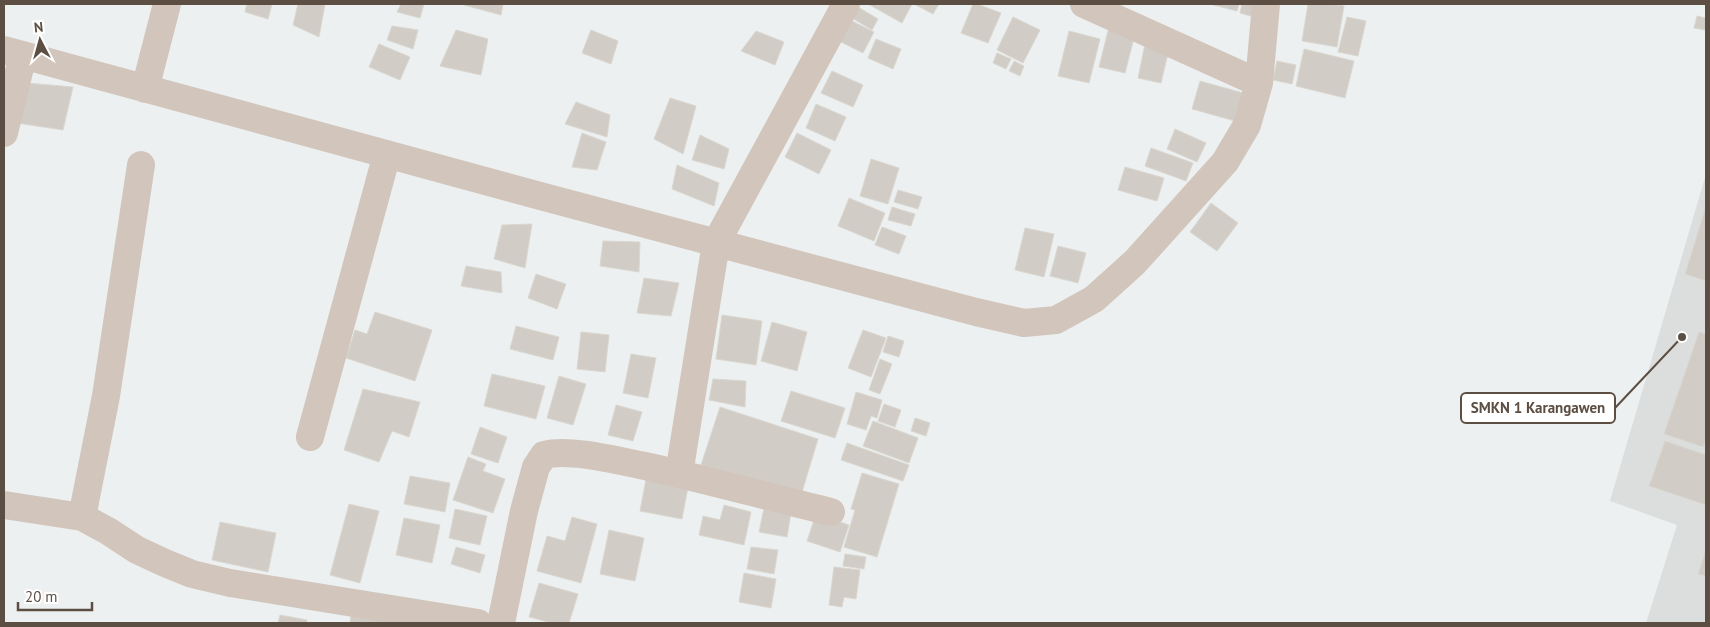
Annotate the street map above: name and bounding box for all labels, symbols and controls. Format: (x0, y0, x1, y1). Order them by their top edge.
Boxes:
north arrow (15, 15, 65, 65)
text: N (33, 18, 44, 37)
callout: SMKN 1 Karangawen (1461, 393, 1615, 423)
text: SMKN 1 Karangawen (1471, 398, 1605, 417)
scale bar (18, 580, 91, 612)
text: 20 m (25, 587, 58, 606)

